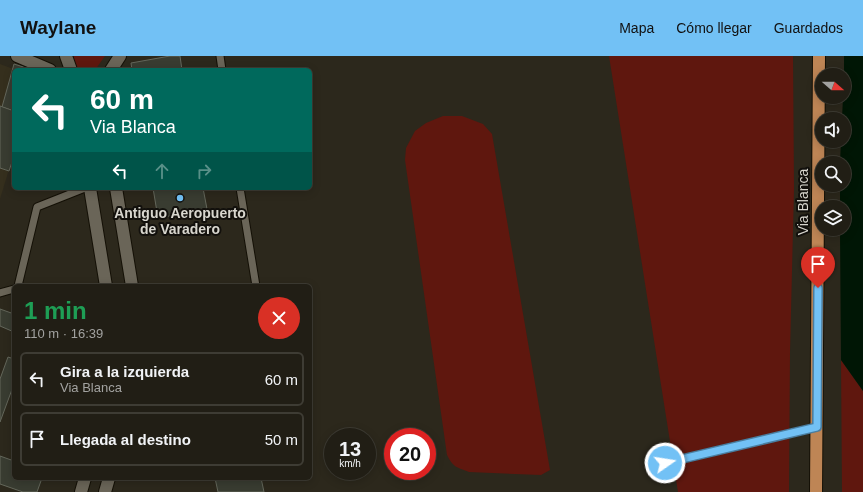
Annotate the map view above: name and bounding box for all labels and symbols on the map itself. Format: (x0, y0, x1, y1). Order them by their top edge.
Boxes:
north arrow (815, 68, 851, 104)
street label: Via Blanca (795, 168, 811, 235)
marker: Antiguo Aeropuerto de Varadero (175, 193, 185, 203)
place label: Antiguo Aeropuerto de Varadero (114, 205, 246, 237)
pin (801, 247, 835, 288)
speed limit sign: 20 (384, 428, 436, 480)
position arrow (644, 442, 686, 484)

